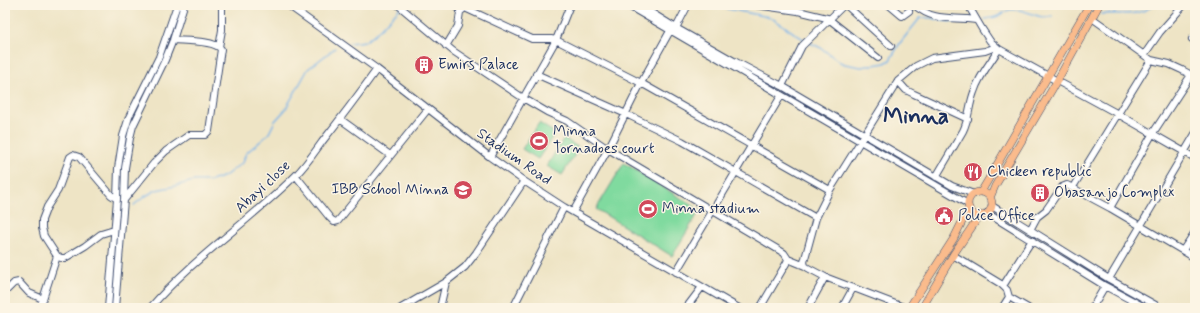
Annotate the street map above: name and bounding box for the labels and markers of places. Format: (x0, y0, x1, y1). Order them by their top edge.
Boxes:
building icon: Emirs Palace (413, 54, 435, 76)
place label: Emirs Palace (438, 55, 519, 75)
place label: Minna Tornadoes court (553, 122, 655, 159)
sports icon: Minna Tornadoes court (528, 130, 550, 152)
restaurant icon: Chicken republic (962, 161, 984, 183)
place label: Chicken republic (987, 162, 1092, 182)
school or university icon: IBB School Minna (452, 179, 474, 201)
place label: IBB School Minna (331, 180, 449, 200)
building icon: Obasanjo Complex (1029, 182, 1051, 204)
place label: Obasanjo Complex (1054, 183, 1174, 203)
sports icon: Minna stadium (637, 198, 659, 220)
place label: Minna stadium (662, 199, 760, 219)
public building icon: Police Office (933, 205, 955, 227)
place label: Police Office (958, 206, 1035, 226)

